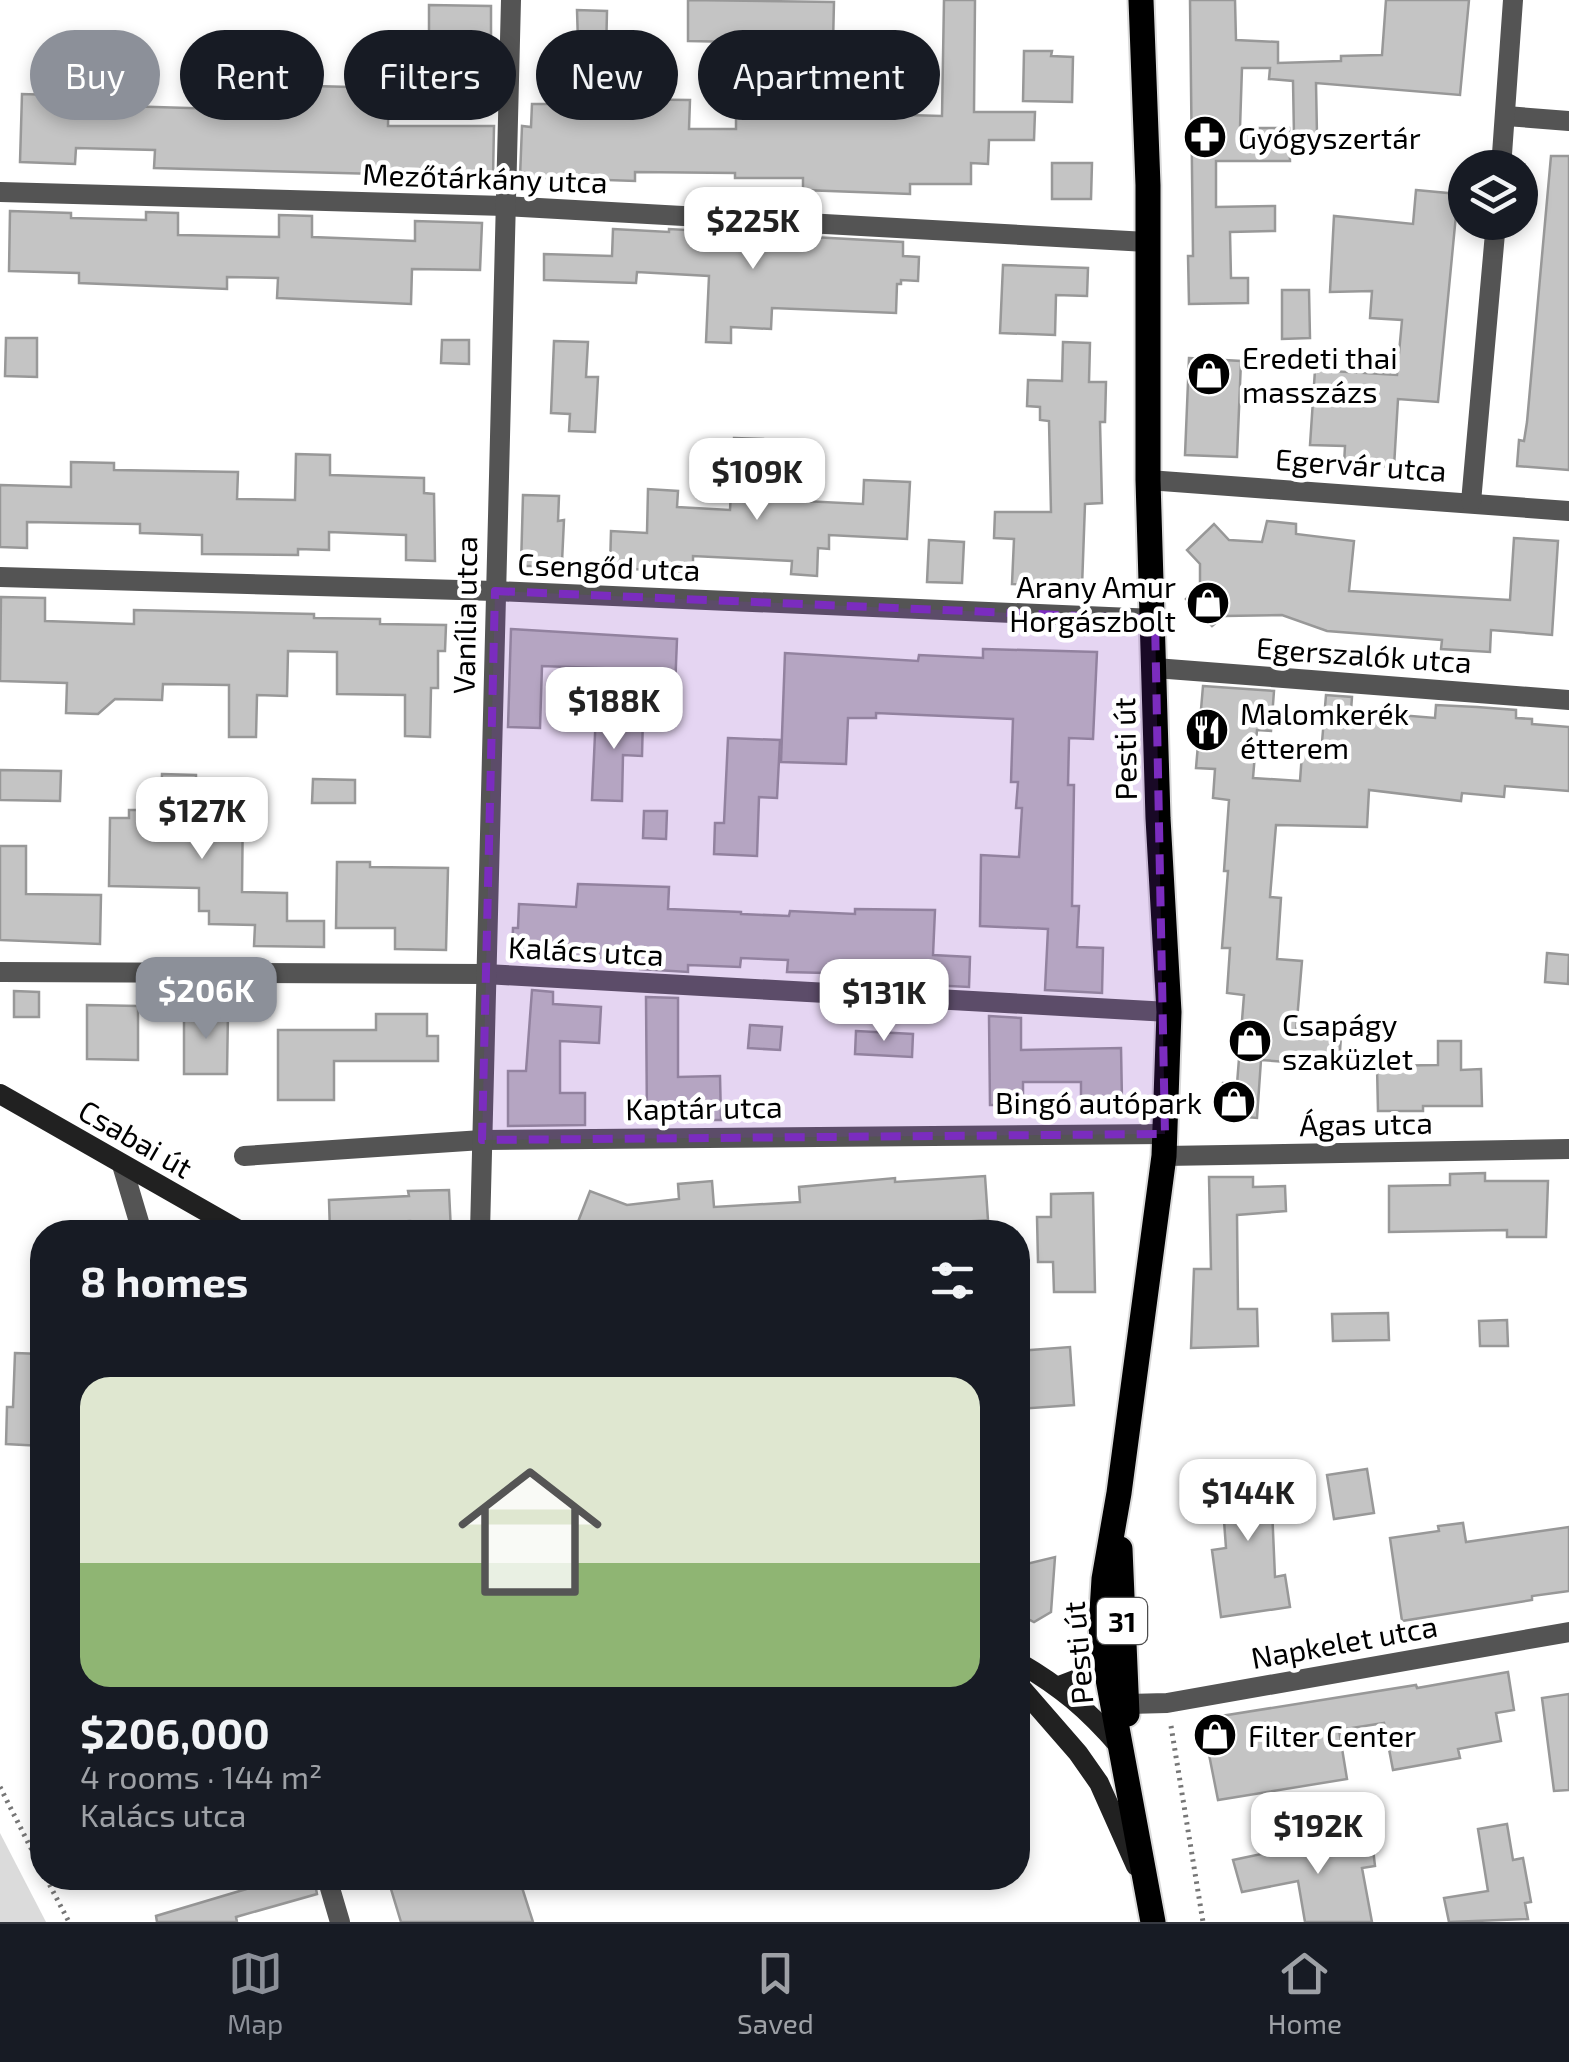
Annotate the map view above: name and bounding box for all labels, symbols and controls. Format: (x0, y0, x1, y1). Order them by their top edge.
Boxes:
chip: Buy (30, 30, 160, 120)
chip: Rent (180, 30, 324, 120)
chip: Filters (344, 30, 516, 120)
chip: New (536, 30, 678, 120)
chip: Apartment (698, 30, 940, 120)
pharmacy icon: Gyógyszertár (1182, 114, 1228, 160)
place label: Gyógyszertár (1238, 119, 1421, 155)
map controls (1448, 150, 1538, 240)
button: layers (1448, 150, 1538, 240)
street label: Mezőtárkány utca (362, 155, 608, 199)
pin: $225K (683, 187, 823, 272)
text: $225K (706, 200, 800, 238)
place label: Eredeti thai masszázs (1242, 339, 1398, 409)
shop icon: Eredeti thai masszázs (1186, 351, 1232, 397)
pin: $109K (687, 438, 827, 523)
street label: Egervár utca (1274, 440, 1448, 488)
text: $109K (711, 451, 803, 489)
street label: Vanília utca (445, 536, 483, 694)
street label: Csengőd utca (517, 545, 701, 587)
place label: Arany Amur Horgászbolt (1009, 568, 1176, 638)
shop icon: Arany Amur Horgászbolt (1185, 580, 1231, 626)
street label: Egerszalók utca (1255, 629, 1473, 679)
pin: $188K (544, 667, 684, 752)
text: $188K (568, 680, 660, 718)
place label: Malomkerék étterem (1240, 695, 1409, 765)
street label: Pesti út (1105, 697, 1143, 801)
restaurant icon: Malomkerék étterem (1184, 707, 1230, 753)
pin: $127K (132, 777, 272, 862)
text: $127K (158, 790, 246, 828)
street label: Kalács utca (507, 928, 665, 972)
pin: $206K (136, 957, 276, 1042)
pin: $131K (814, 959, 954, 1044)
text: $206K (158, 970, 254, 1008)
text: $131K (842, 972, 926, 1010)
place label: Csapágy szaküzlet (1282, 1006, 1413, 1076)
shop icon: Csapágy szaküzlet (1227, 1018, 1273, 1064)
shop icon: Bingó autópark (1211, 1079, 1257, 1125)
place label: Bingó autópark (995, 1084, 1202, 1120)
street label: Kaptár utca (625, 1088, 783, 1126)
street label: Csabai út (73, 1091, 199, 1185)
street label: Ágas utca (1299, 1104, 1433, 1142)
icon: filters (925, 1253, 980, 1308)
text: 8 homes (80, 1255, 248, 1305)
icon: home (440, 1442, 620, 1622)
pin: $144K (1178, 1459, 1318, 1544)
text: $144K (1201, 1472, 1295, 1510)
road number: 31 (1097, 1598, 1147, 1644)
street label: Pesti út (1055, 1600, 1099, 1706)
street label: Napkelet utca (1248, 1607, 1440, 1675)
text: $206,000 (80, 1707, 270, 1757)
shop icon: Filter Center (1192, 1712, 1238, 1758)
place label: Filter Center (1248, 1717, 1416, 1753)
text: 4 rooms · 144 m² (80, 1757, 322, 1795)
pin: $192K (1248, 1792, 1388, 1877)
text: Kalács utca (80, 1795, 246, 1833)
text: $192K (1273, 1805, 1363, 1843)
tab: Map (227, 1946, 283, 2040)
tab: Saved (737, 1946, 814, 2040)
tab: Home (1268, 1946, 1342, 2040)

